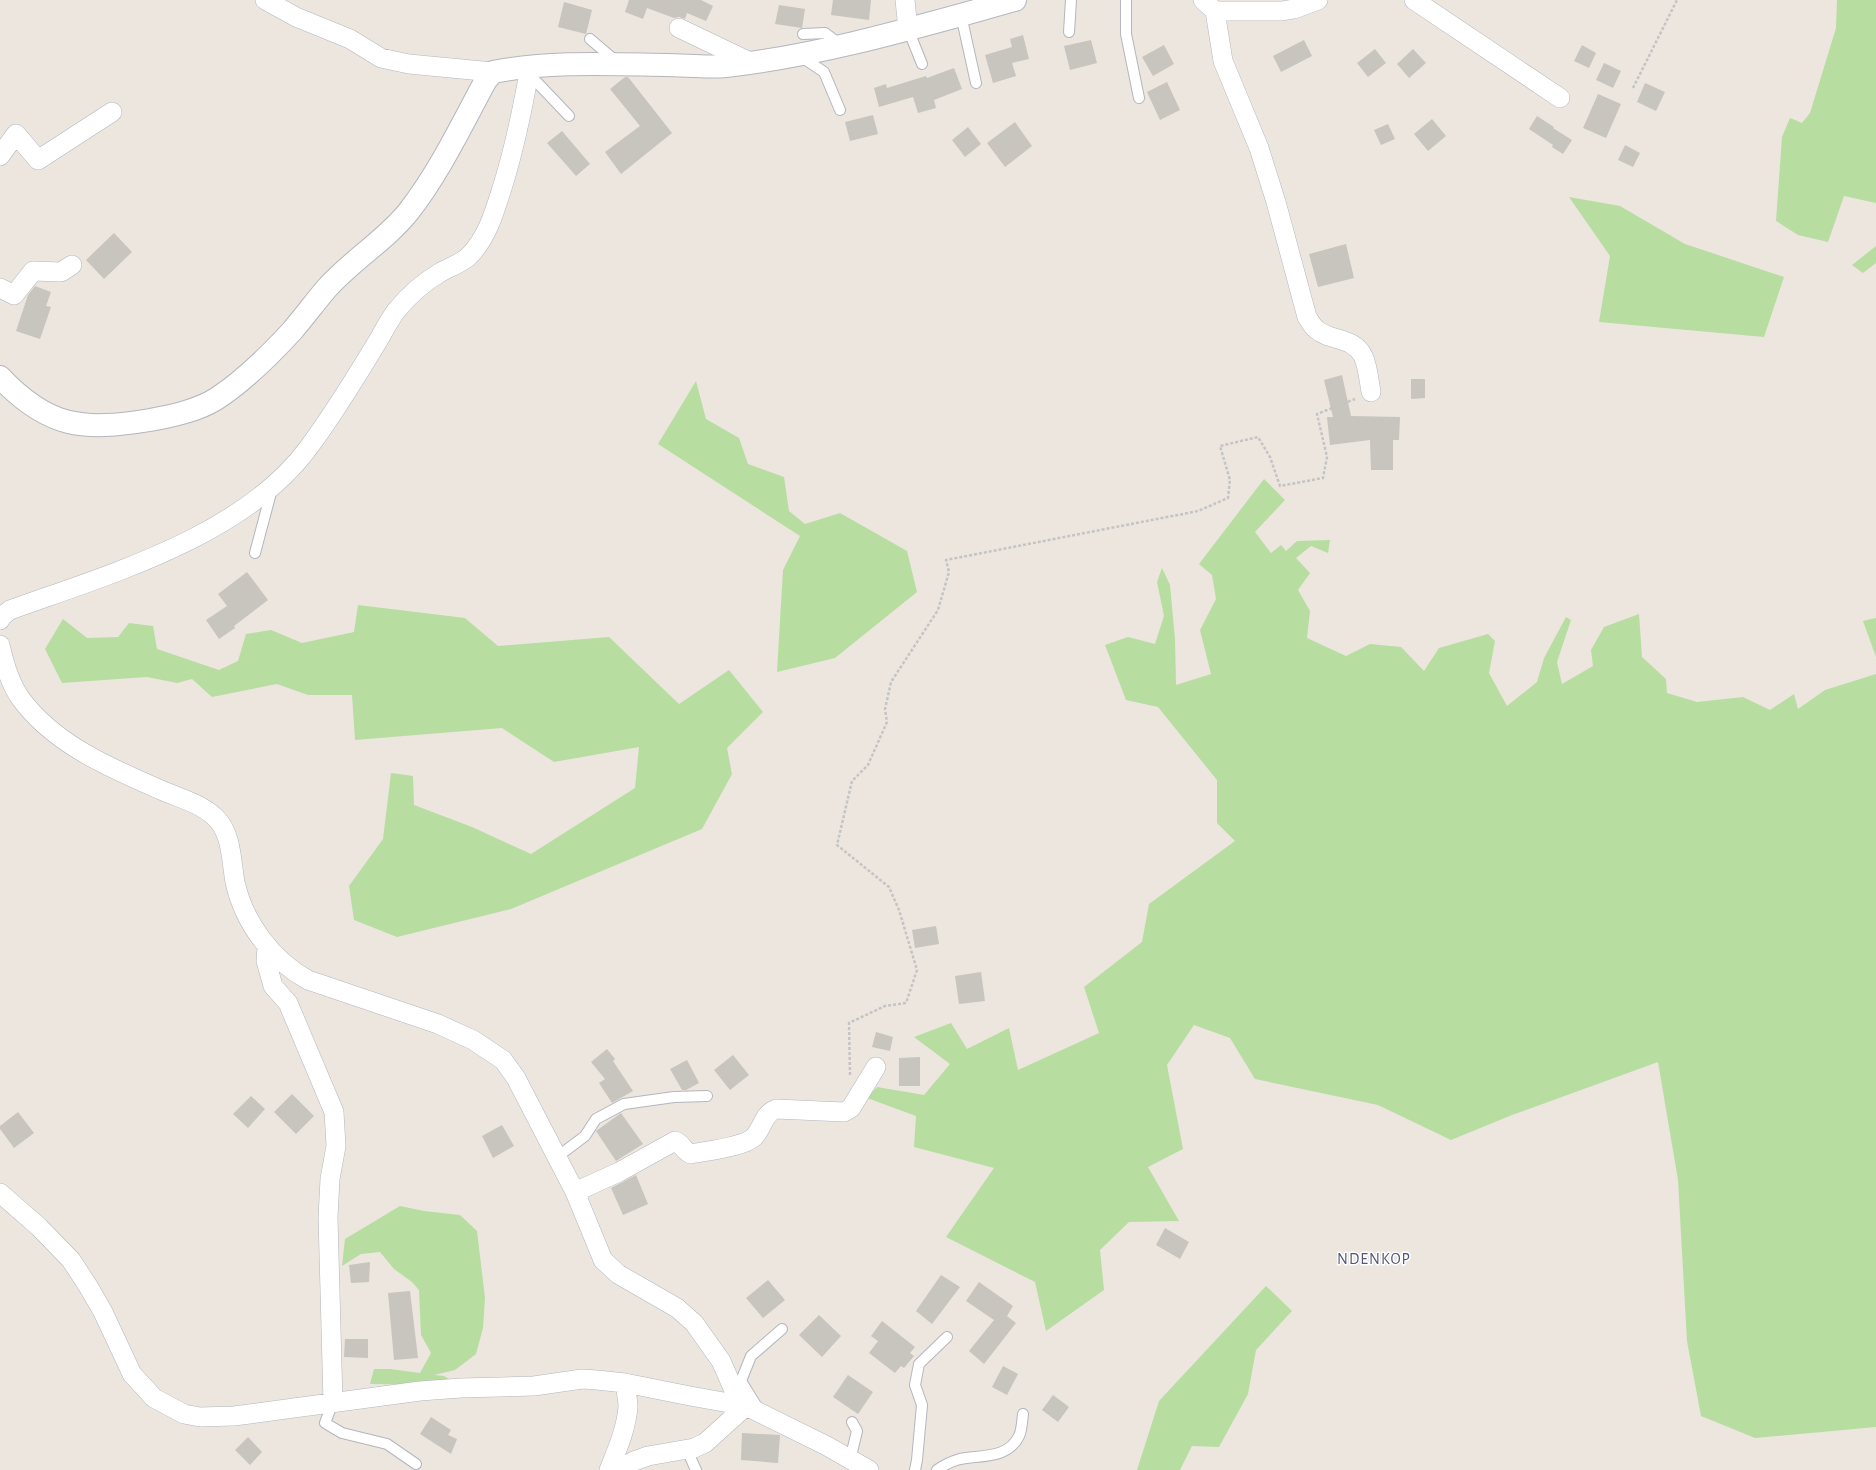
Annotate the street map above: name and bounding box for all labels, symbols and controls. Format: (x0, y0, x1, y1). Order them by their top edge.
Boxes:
district label: NDENKOP (1337, 1251, 1411, 1267)

